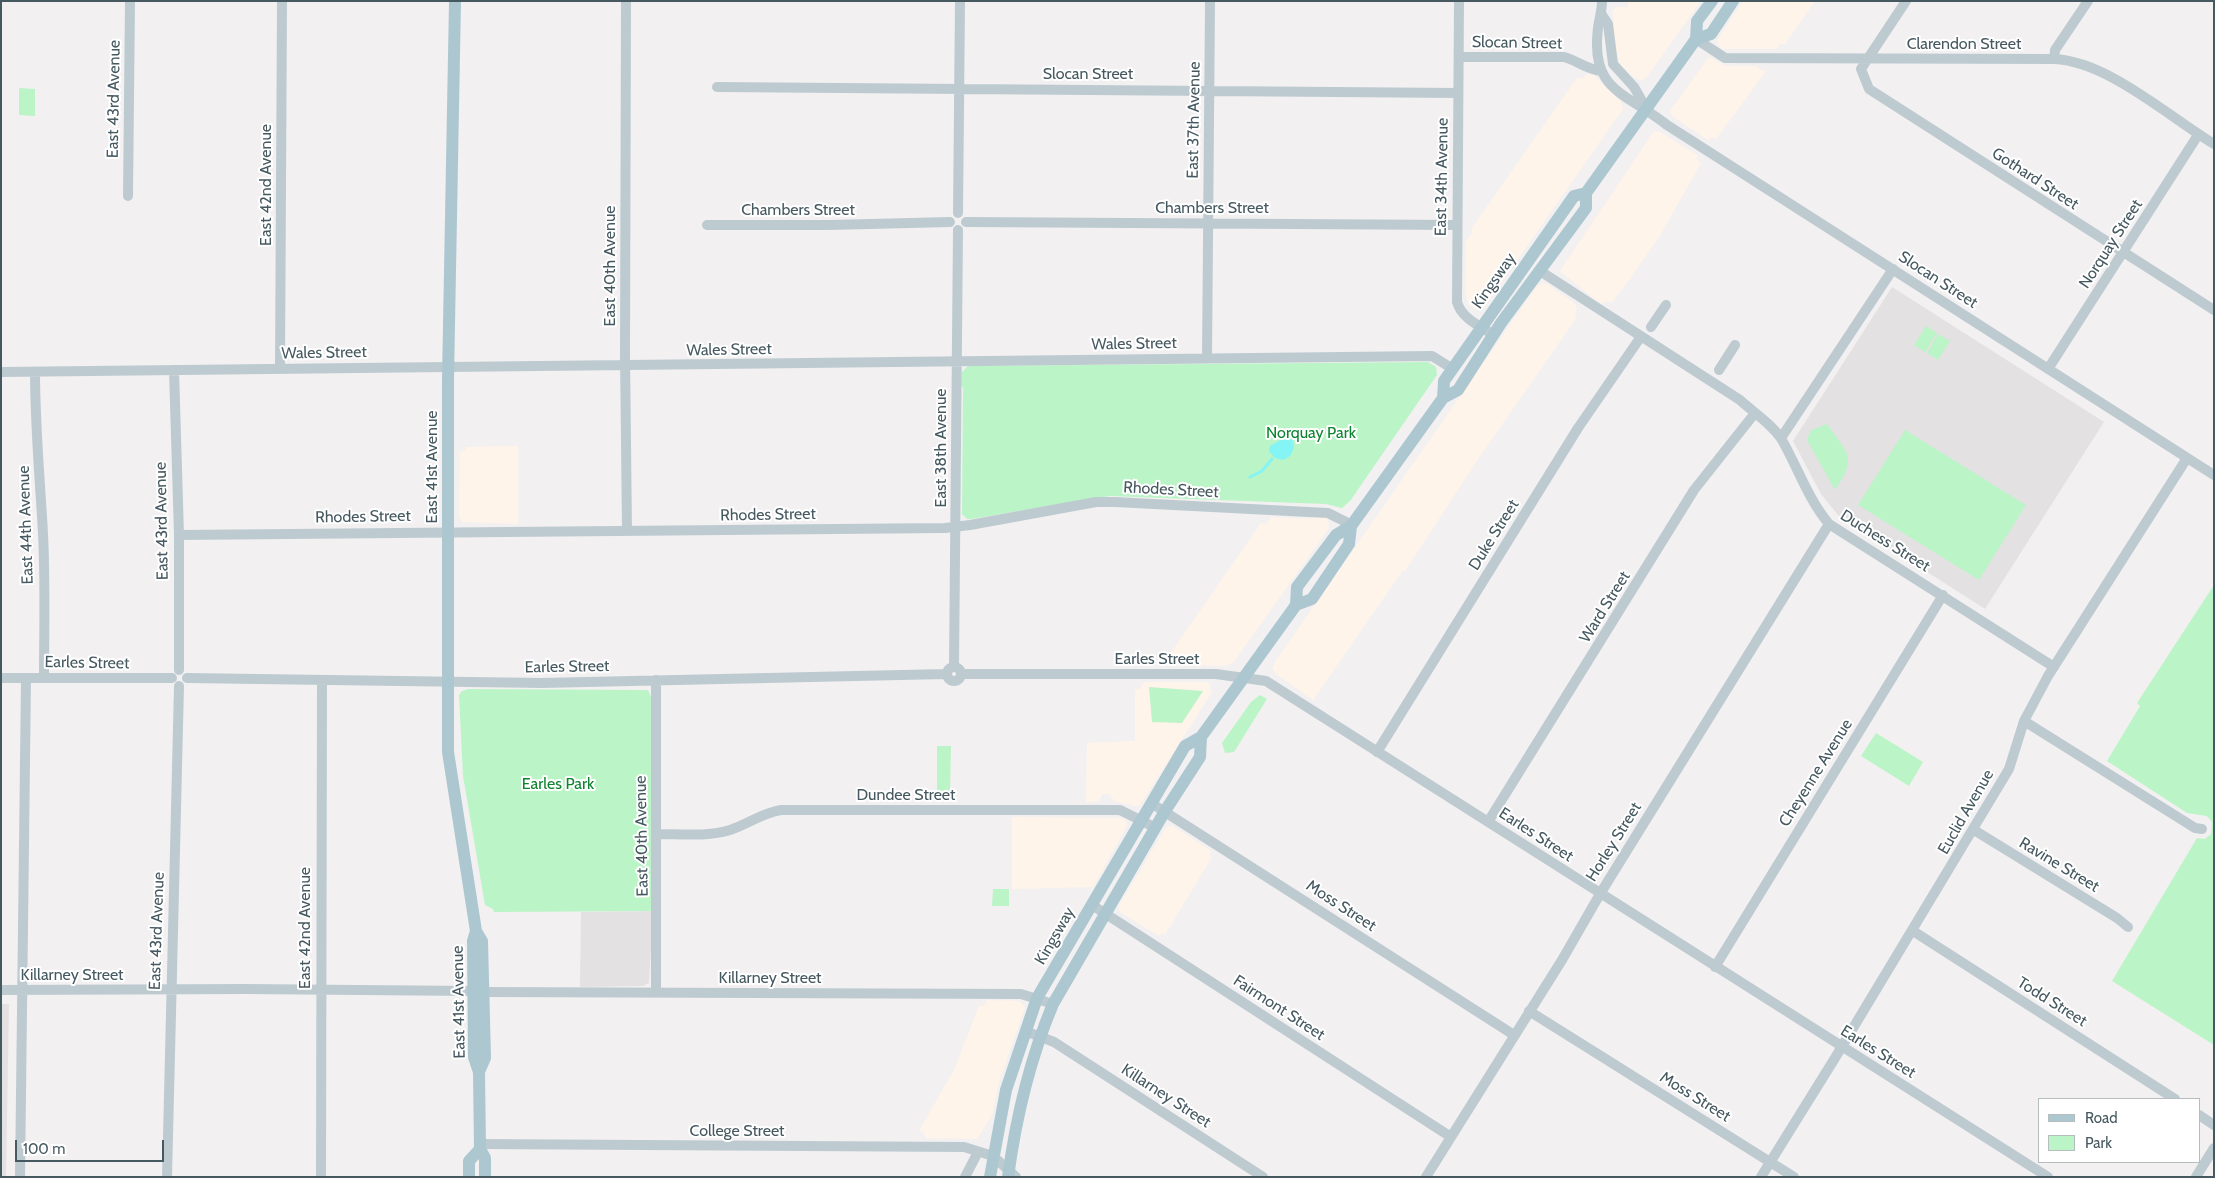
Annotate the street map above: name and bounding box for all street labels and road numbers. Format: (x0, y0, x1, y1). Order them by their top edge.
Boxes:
street label: Slocan Street (1472, 33, 1562, 53)
street label: Clarendon Street (1907, 34, 2021, 54)
street label: East 43rd Avenue (103, 40, 125, 158)
street label: East 37th Avenue (1183, 61, 1205, 179)
street label: Slocan Street (1043, 64, 1133, 84)
street label: East 34th Avenue (1431, 118, 1453, 236)
street label: East 42nd Avenue (256, 124, 276, 246)
street label: Gothard Street (1988, 144, 2082, 214)
street label: Norquay Street (2075, 196, 2147, 292)
street label: Chambers Street (1155, 198, 1269, 218)
street label: Chambers Street (741, 200, 855, 220)
street label: East 40th Avenue (600, 206, 620, 326)
street label: Slocan Street (1895, 247, 1981, 313)
street label: Kingsway (1468, 250, 1520, 312)
street label: Wales Street (1091, 334, 1177, 354)
street label: Wales Street (686, 340, 772, 360)
street label: Wales Street (281, 343, 367, 363)
street label: East 38th Avenue (931, 389, 951, 507)
street label: East 41st Avenue (422, 411, 442, 523)
street label: East 43rd Avenue (151, 462, 173, 580)
street label: East 44th Avenue (14, 465, 38, 585)
street label: Rhodes Street (1123, 478, 1219, 502)
street label: Duke Street (1465, 496, 1523, 574)
street label: Rhodes Street (720, 505, 816, 525)
street label: Duchess Street (1837, 506, 1933, 576)
street label: Rhodes Street (315, 507, 411, 527)
street label: Ward Street (1575, 568, 1635, 646)
street label: Earles Street (1115, 649, 1199, 669)
street label: Earles Street (44, 653, 130, 673)
street label: Earles Street (524, 657, 610, 677)
street label: Cheyenne Avenue (1775, 716, 1857, 830)
street label: Euclid Avenue (1934, 766, 1998, 858)
street label: East 40th Avenue (631, 775, 653, 897)
street label: Dundee Street (857, 785, 955, 805)
street label: Horley Street (1582, 799, 1646, 885)
street label: Earles Street (1495, 804, 1577, 866)
street label: Ravine Street (2015, 834, 2103, 896)
street label: East 42nd Avenue (295, 867, 315, 989)
street label: East 43rd Avenue (145, 872, 169, 990)
street label: Moss Street (1302, 876, 1380, 936)
street label: Kingsway (1031, 904, 1079, 968)
street label: East 41st Avenue (448, 945, 470, 1059)
street label: Killarney Street (21, 965, 123, 985)
street label: Killarney Street (719, 968, 821, 988)
street label: Fairmont Street (1230, 971, 1328, 1045)
street label: Todd Street (2014, 973, 2090, 1031)
street label: Earles Street (1837, 1021, 1919, 1083)
street label: Killarney Street (1118, 1060, 1214, 1132)
street label: Moss Street (1656, 1068, 1734, 1126)
street label: College Street (690, 1121, 784, 1141)

